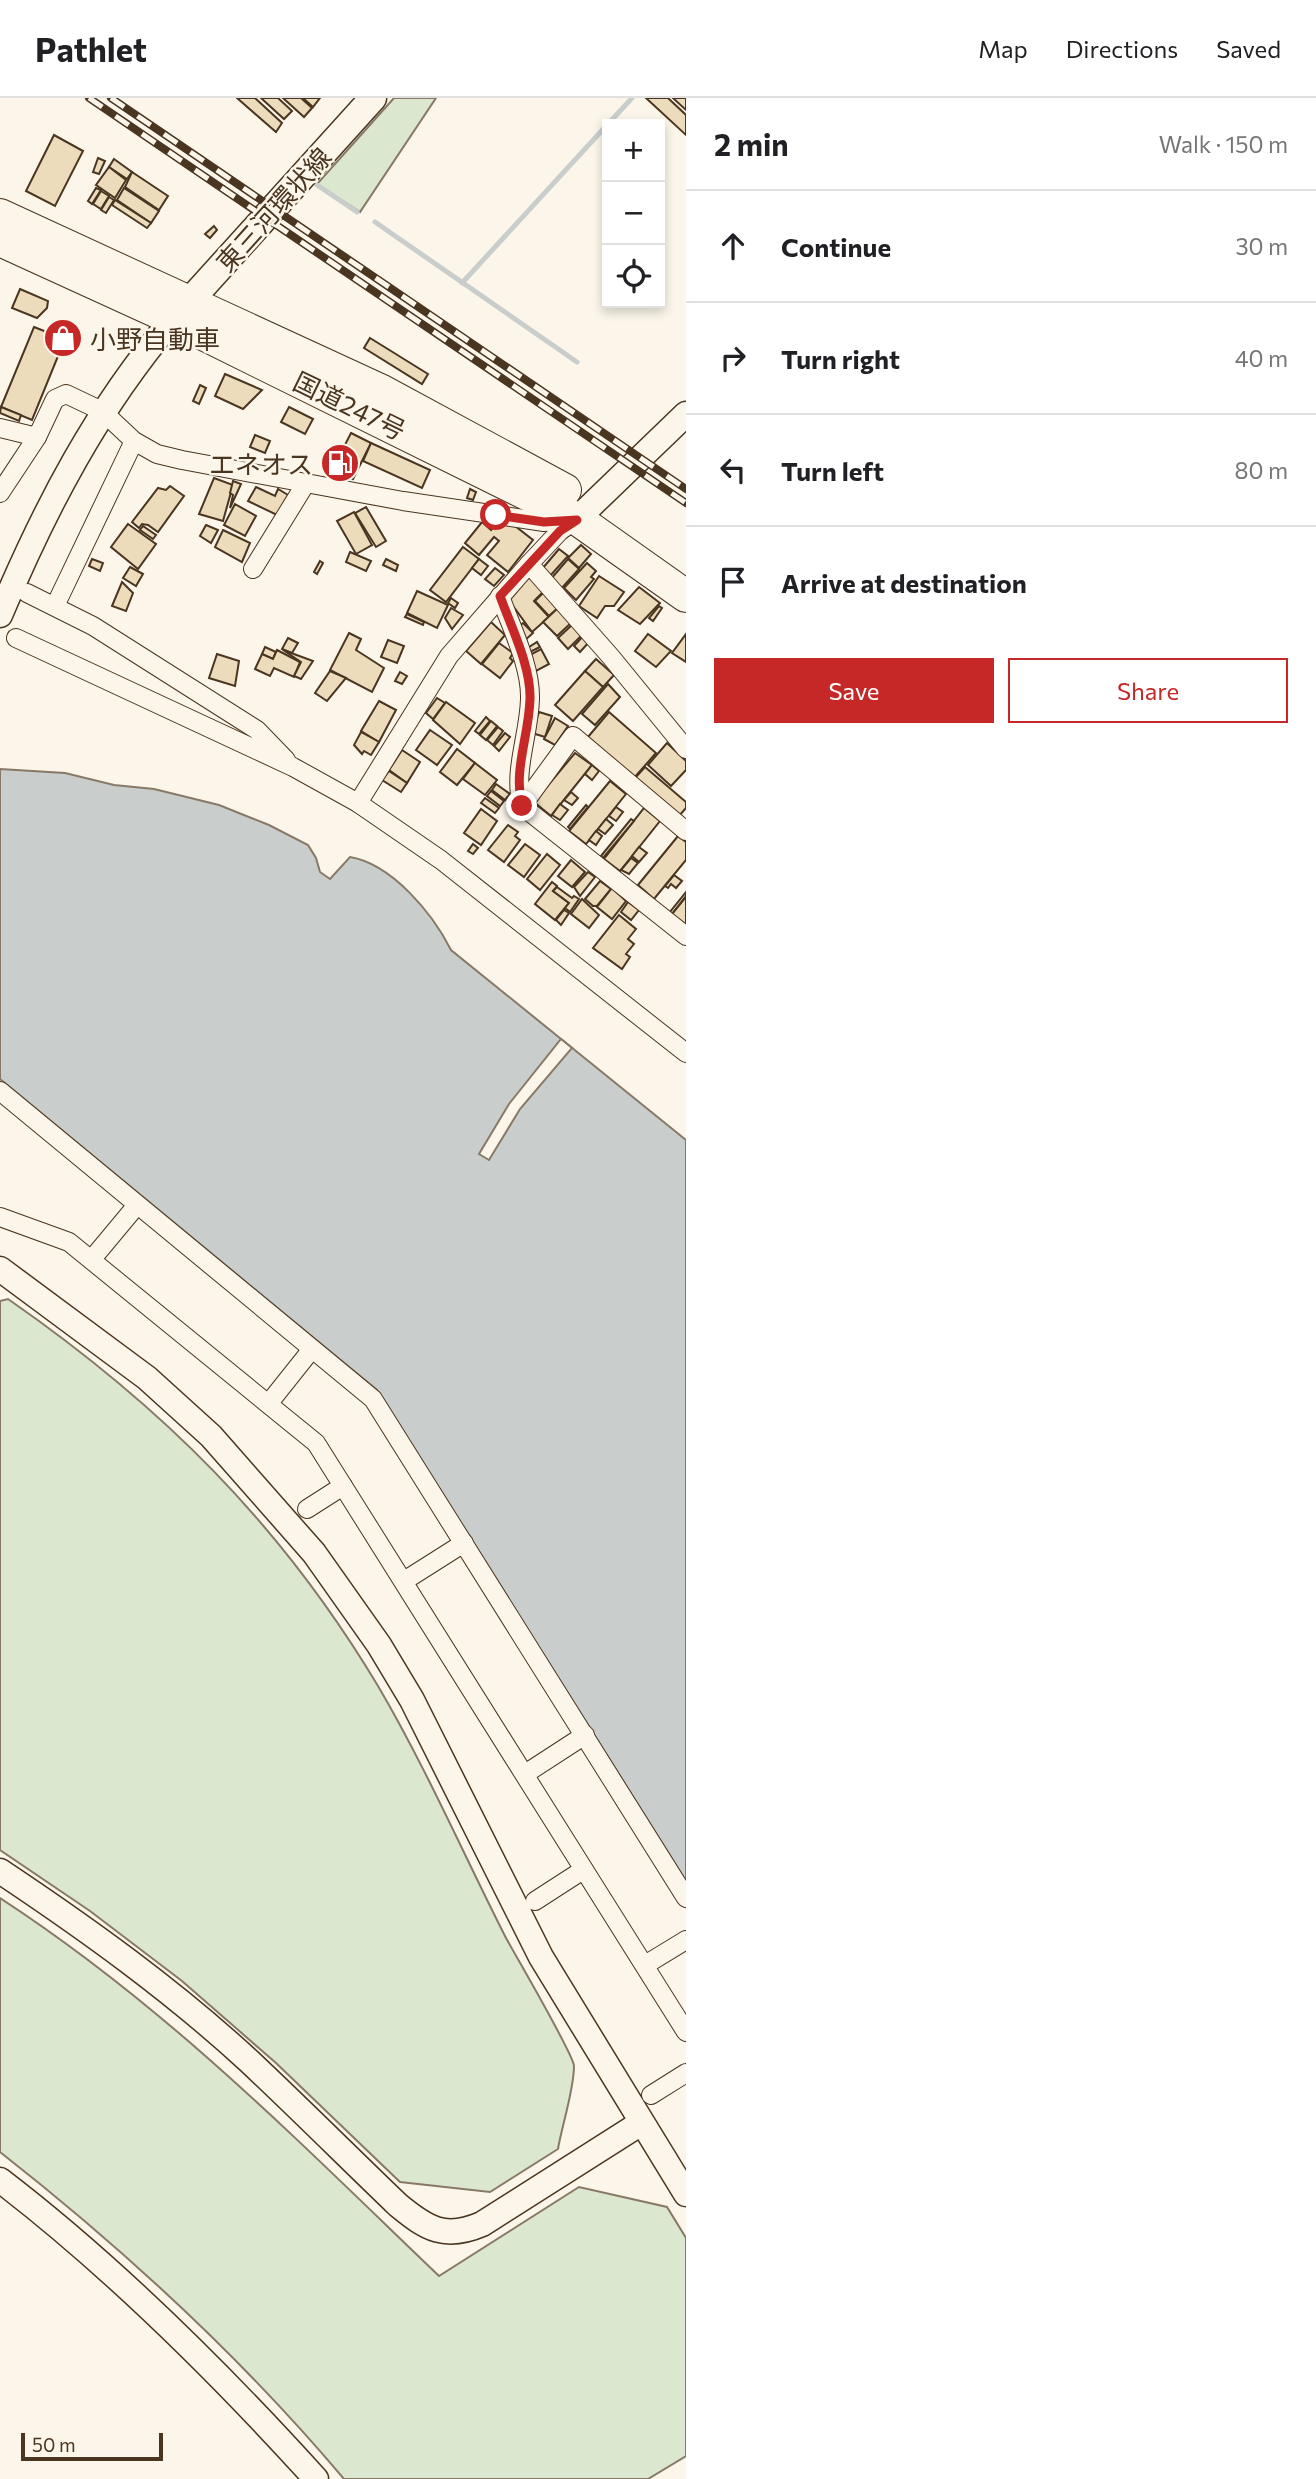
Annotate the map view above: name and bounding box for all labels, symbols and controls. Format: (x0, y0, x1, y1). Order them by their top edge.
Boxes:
text: Pathlet (35, 28, 147, 69)
text: Map (978, 34, 1028, 63)
text: Directions (1066, 34, 1178, 63)
text: Saved (1216, 34, 1281, 63)
map controls (602, 119, 665, 308)
button: + (602, 119, 665, 182)
text: 2 min (714, 125, 789, 162)
text: Walk · 150 m (1159, 130, 1288, 158)
street label: 東三河環状線 (209, 141, 337, 277)
button: − (602, 182, 665, 245)
icon: ahead (714, 227, 752, 265)
text: Continue (781, 231, 891, 262)
text: 30 m (1235, 232, 1288, 260)
button: locate (602, 245, 665, 308)
shop icon: 小野自動車 (42, 317, 84, 359)
place label: 小野自動車 (90, 323, 220, 354)
icon: right (714, 339, 752, 377)
text: Turn right (781, 343, 900, 374)
text: 40 m (1235, 344, 1288, 372)
street label: 国道247号 (289, 365, 411, 445)
fuel station icon: エネオス (319, 442, 361, 484)
place label: エネオス (209, 448, 313, 479)
icon: left (714, 451, 752, 489)
text: Turn left (781, 455, 884, 486)
text: 80 m (1235, 456, 1288, 484)
route start (480, 499, 511, 530)
icon: arrive (714, 563, 752, 601)
text: Arrive at destination (781, 567, 1027, 598)
button: Save (714, 658, 994, 723)
button: Share (1008, 658, 1288, 723)
route end (506, 790, 537, 821)
scale bar (21, 2430, 163, 2462)
text: 50 m (32, 2433, 76, 2456)

